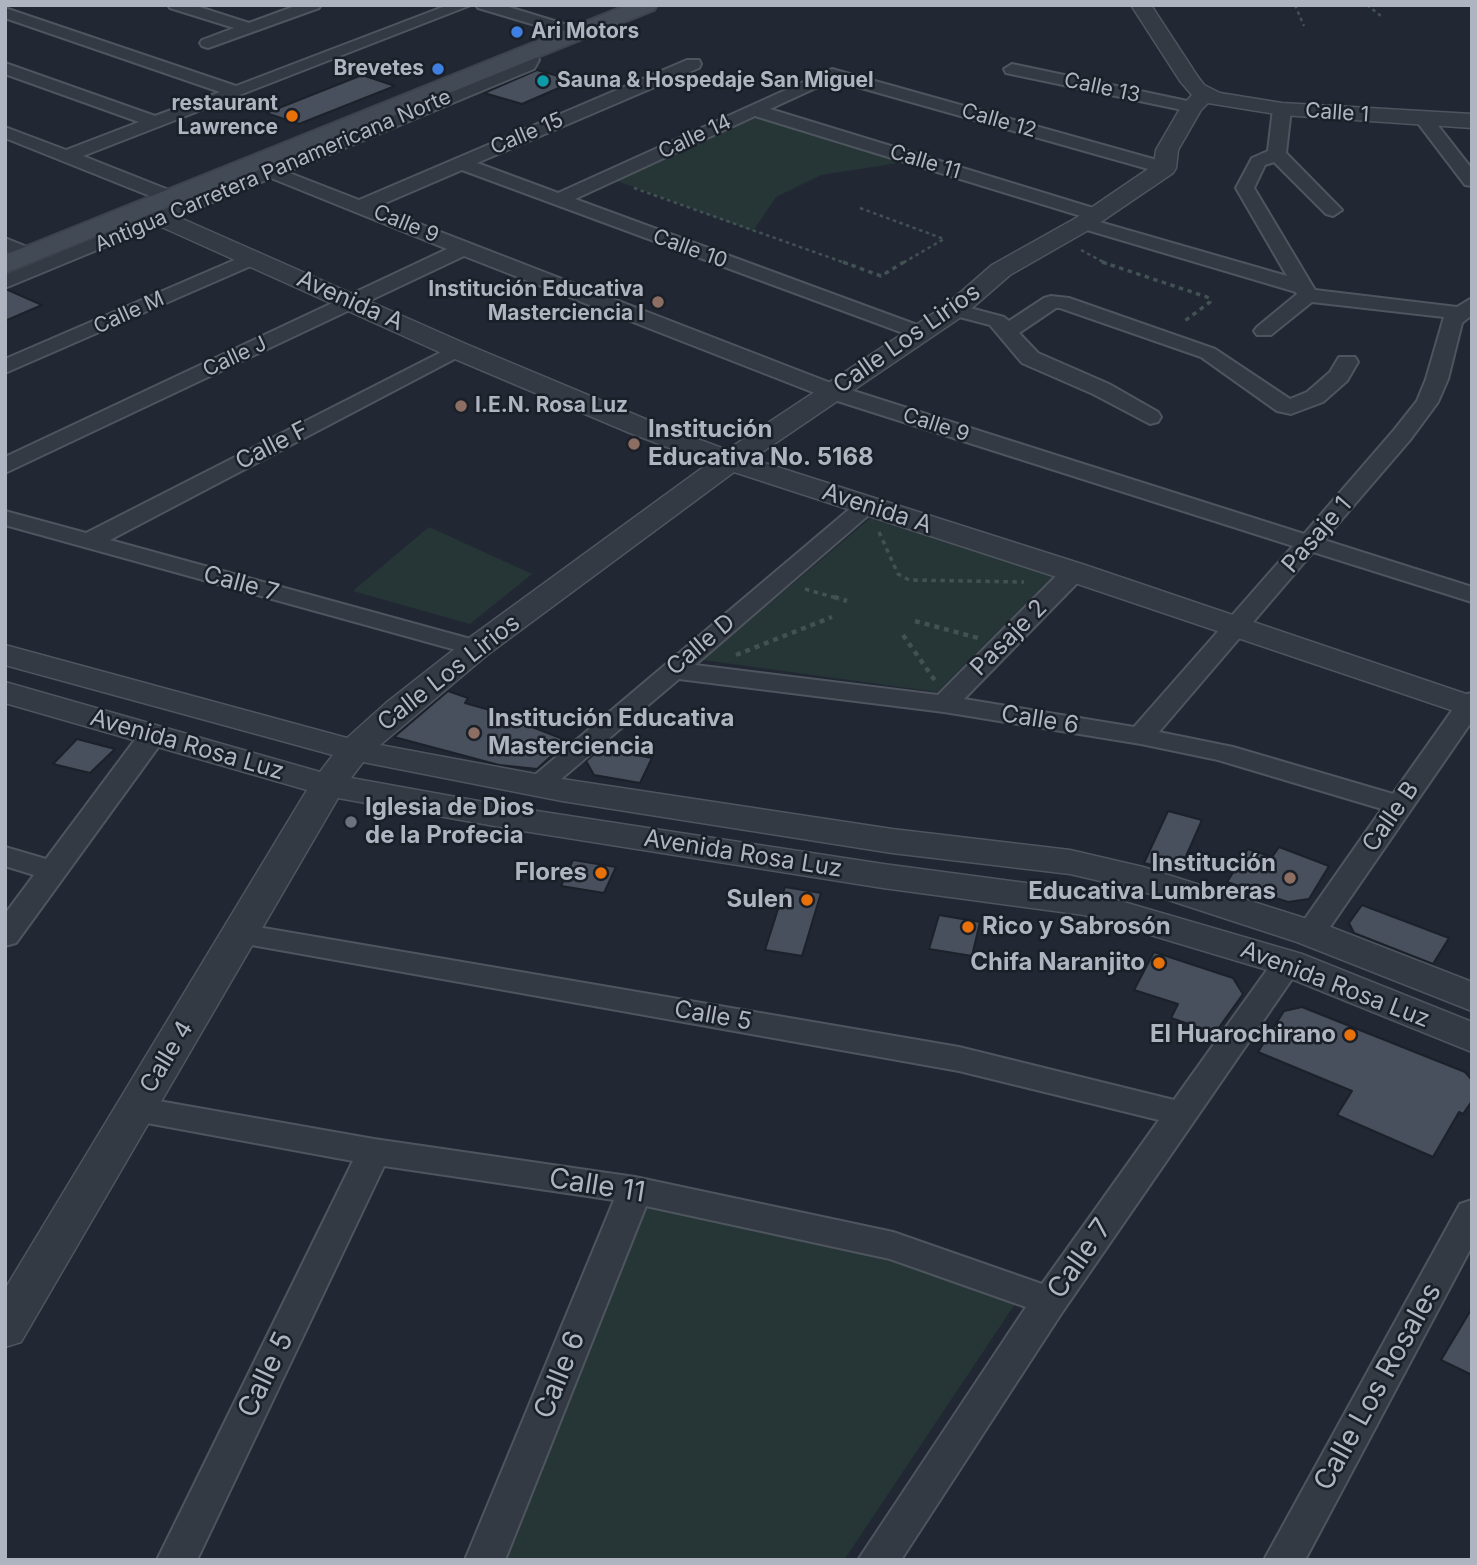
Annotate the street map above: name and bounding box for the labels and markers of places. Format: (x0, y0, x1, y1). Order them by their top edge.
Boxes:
place label: Ari Motors (531, 19, 639, 45)
marker: Ari Motors (509, 24, 525, 40)
place label: Brevetes (333, 56, 424, 82)
marker: Brevetes (430, 61, 446, 77)
place label: Sauna & Hospedaje San Miguel (557, 68, 874, 94)
marker: Sauna & Hospedaje San Miguel (535, 73, 551, 89)
place label: restaurant Lawrence (171, 91, 278, 141)
marker: restaurant Lawrence (284, 108, 300, 124)
place label: Institución Educativa Masterciencia I (428, 277, 644, 327)
marker: Institución Educativa Masterciencia I (650, 294, 666, 310)
place label: I.E.N. Rosa Luz (475, 393, 628, 419)
marker: I.E.N. Rosa Luz (453, 398, 469, 414)
place label: Institución Educativa No. 5168 (648, 416, 874, 472)
marker: Institución Educativa No. 5168 (626, 436, 642, 452)
place label: Institución Educativa Masterciencia (488, 705, 734, 761)
marker: Institución Educativa Masterciencia (466, 725, 482, 741)
place label: Iglesia de Dios de la Profecia (365, 794, 534, 850)
marker: Iglesia de Dios de la Profecia (343, 814, 359, 830)
place label: Institución Educativa Lumbreras (1028, 850, 1276, 906)
place label: Flores (515, 859, 587, 887)
marker: Flores (593, 865, 609, 881)
marker: Institución Educativa Lumbreras (1282, 870, 1298, 886)
place label: Sulen (727, 886, 793, 914)
marker: Sulen (799, 892, 815, 908)
place label: Rico y Sabrosón (982, 913, 1171, 941)
marker: Rico y Sabrosón (960, 919, 976, 935)
place label: Chifa Naranjito (970, 949, 1145, 977)
marker: Chifa Naranjito (1151, 955, 1167, 971)
place label: El Huarochirano (1150, 1021, 1336, 1049)
marker: El Huarochirano (1342, 1027, 1358, 1043)

